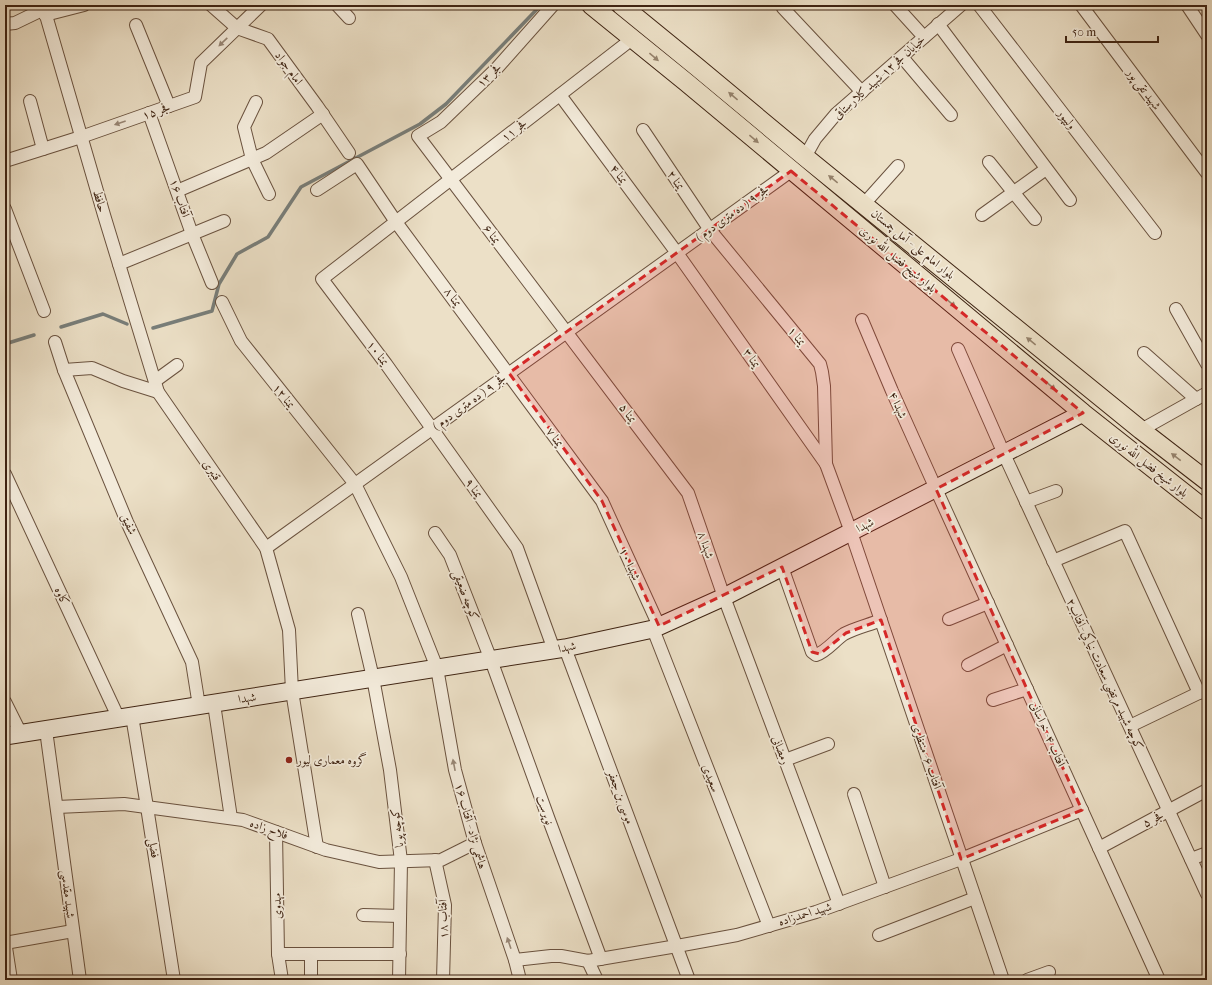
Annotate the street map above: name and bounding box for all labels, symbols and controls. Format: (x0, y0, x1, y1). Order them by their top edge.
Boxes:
scale bar (1066, 18, 1158, 44)
text: 50 m (1072, 25, 1096, 39)
street label: خيابان فجر۱۲-شهيد كلارستاقی (830, 32, 929, 123)
one-way arrow (218, 37, 228, 47)
street label: امام جواد (269, 49, 306, 90)
one-way arrow (648, 52, 659, 61)
street label: فجر ۱۳ (474, 60, 505, 91)
street label: شهید تقی پور (1122, 65, 1164, 113)
one-way arrow (727, 92, 738, 101)
street label: فجر ۱۵ (140, 100, 172, 123)
street label: ولیپور (1053, 105, 1079, 133)
street label: فجر ۱۱ (498, 116, 530, 145)
one-way arrow (114, 120, 126, 126)
one-way arrow (749, 135, 759, 144)
street label: یمنا ۴ (607, 162, 631, 187)
street label: یمنا ۲ (664, 168, 688, 193)
one-way arrow (827, 175, 838, 184)
street label: آفتاب ۱۶ (166, 177, 194, 221)
street label: فجر ۹ ( ده متری دوم ) (693, 182, 774, 247)
street label: حافظ (90, 188, 110, 214)
street label: بلوار امام علی - آمل چمستان (866, 205, 958, 285)
street label: بلوار شیخ فضل الله نوری (854, 220, 941, 298)
street label: یمنا ۶ (480, 222, 504, 247)
street label: یمنا ۸ (441, 285, 465, 310)
one-way arrow (945, 299, 956, 308)
street label: یمنا ۱ (785, 324, 809, 349)
one-way arrow (1026, 336, 1037, 345)
street label: یمنا ۱۰ (364, 338, 392, 369)
street label: یمنا ۳ (740, 346, 764, 371)
street label: فجر ۹ ( ده متری دوم ) (430, 371, 511, 436)
street label: یمنا ۱۲ (270, 381, 299, 412)
one-way arrow (1045, 382, 1056, 391)
street label: شهدا ۴ (885, 390, 910, 421)
street label: یمنا ۵ (616, 401, 640, 426)
street label: یمنا ۷ (543, 425, 567, 450)
street label: بلوار شیخ فضل الله نوری (1104, 428, 1193, 503)
one-way arrow (1171, 453, 1182, 461)
street label: قنبری (199, 457, 224, 484)
street label: یمنا ۹ (462, 476, 486, 501)
street label: شفیق (117, 511, 140, 537)
street label: شهدا (854, 515, 877, 536)
street label: شهدا ۸ (694, 530, 717, 561)
street label: شهدا ۱۰ (616, 545, 643, 583)
street label: کوچه ضعیقی (448, 568, 482, 623)
street label: کاوه (51, 585, 72, 608)
street label: كوچه شهيد مرتضي سعادت نياكي -آفتاب۲ (1060, 596, 1147, 754)
street label: شهدا (557, 638, 577, 657)
street label: شهدا (237, 690, 257, 707)
street label: آفتاب ۴- خراسانی (1027, 699, 1070, 770)
street label: آفتاب ۶- منتظری (908, 721, 946, 792)
street label: رمضانی (769, 734, 793, 767)
place label: گروه معماری لیور (296, 752, 367, 768)
marker: گروه معماری لیور (284, 755, 294, 765)
one-way arrow (451, 759, 457, 771)
street label: سعیدی (699, 762, 723, 794)
street label: موسی بن جعفر (602, 766, 637, 827)
street label: هاشمی نژاد - آقتاب ۱۶ (450, 781, 491, 871)
street label: نوپرست (532, 793, 557, 827)
street label: کوچه پویا (388, 807, 408, 848)
street label: فجر ۵ (1140, 808, 1166, 831)
street label: فلاح زاده (247, 816, 290, 846)
street label: فضلی (144, 837, 162, 859)
street label: شهید مقدسی (56, 869, 78, 919)
street label: مهدوی (270, 892, 285, 919)
street label: آفتاب ۱۸ (434, 898, 452, 939)
street label: شهید احمدزاده (777, 899, 834, 930)
one-way arrow (505, 936, 511, 948)

